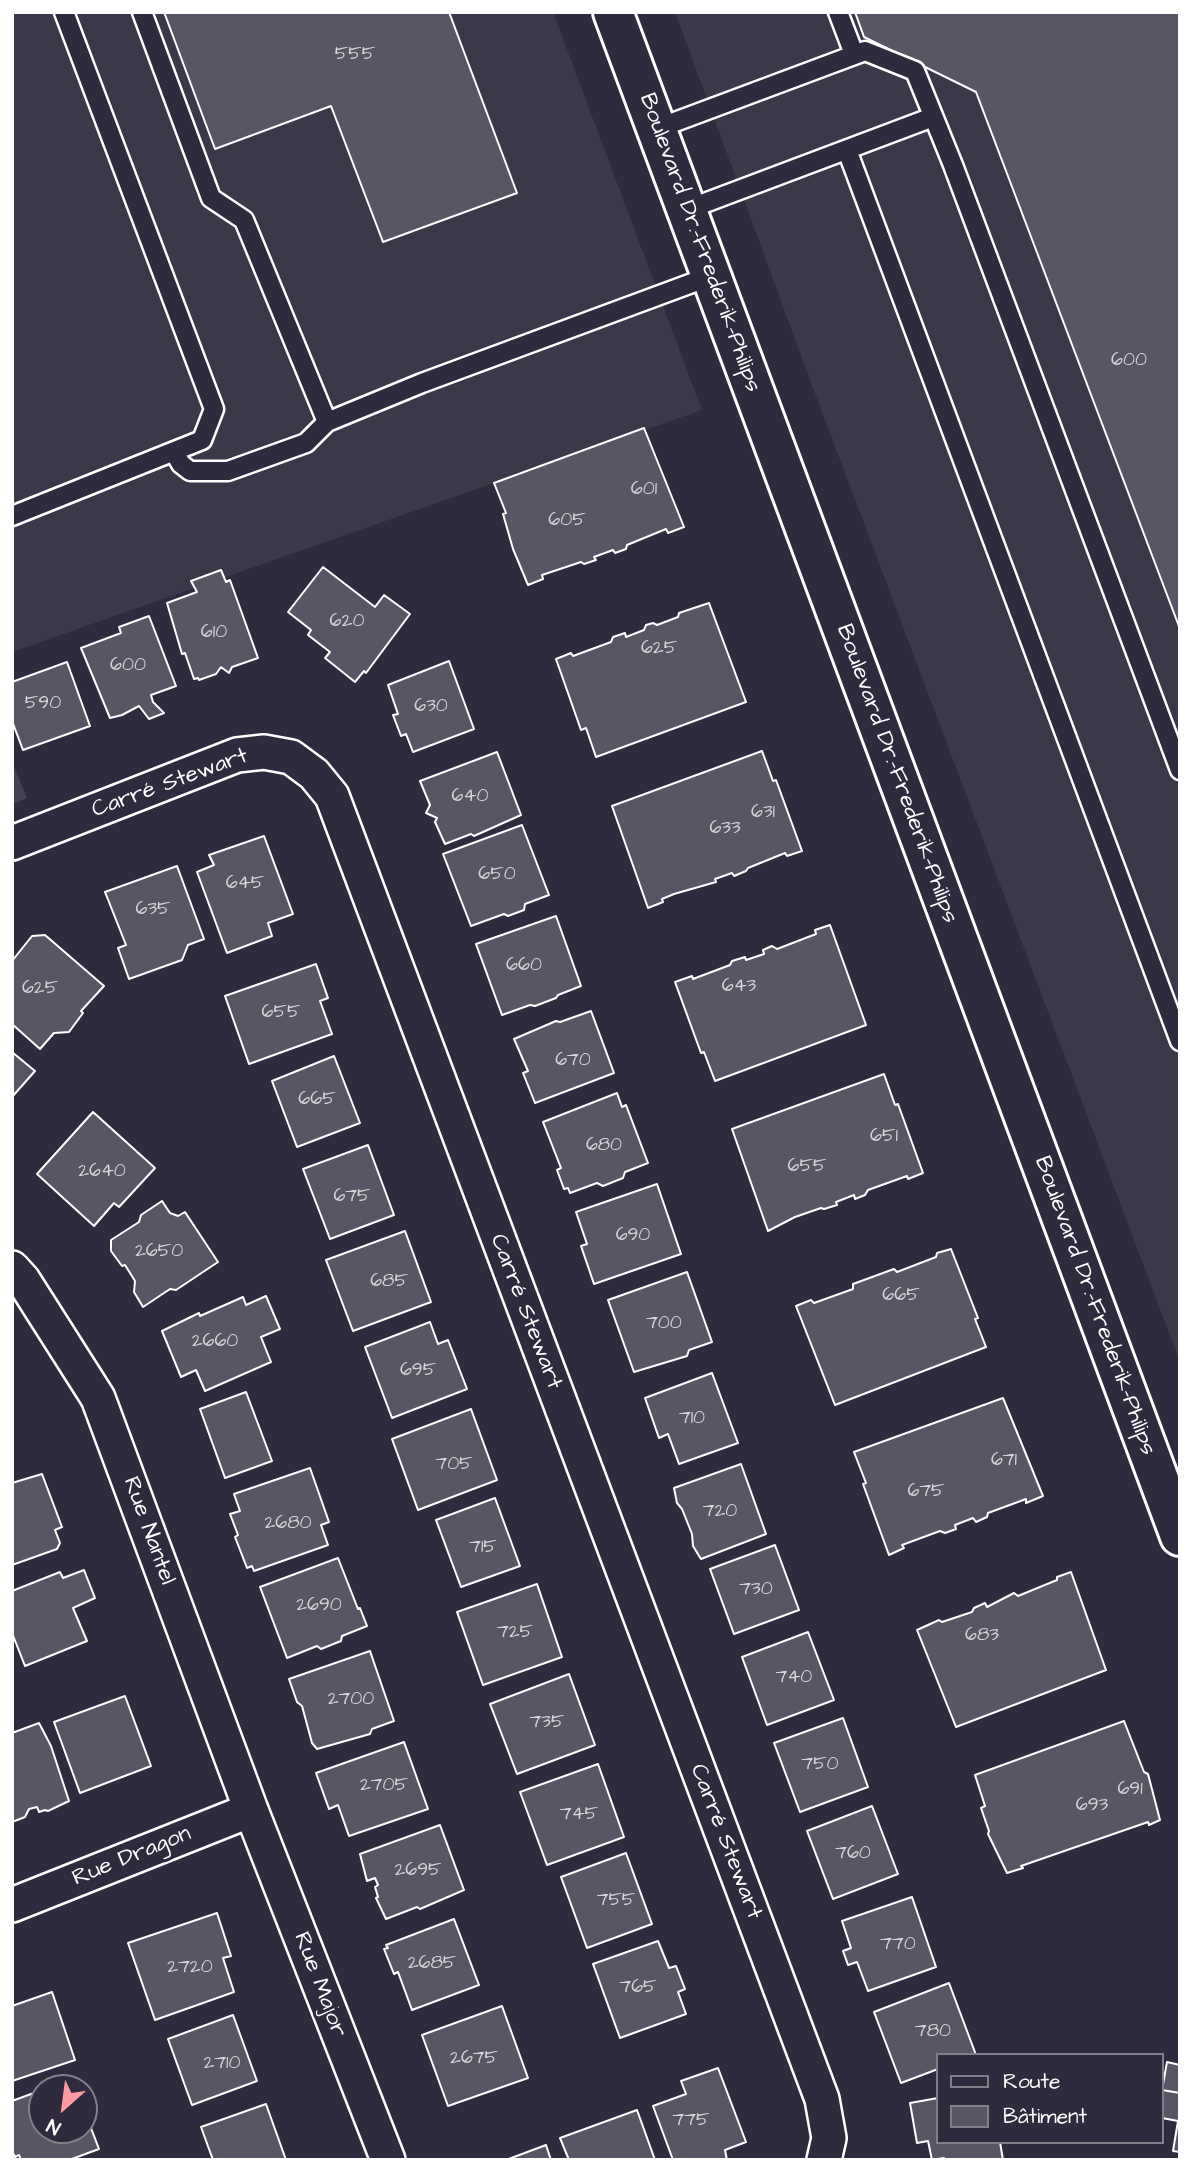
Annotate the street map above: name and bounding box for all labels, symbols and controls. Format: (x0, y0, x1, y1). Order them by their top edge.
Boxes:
house number: 555 (335, 44, 375, 66)
street label: Boulevard Dr.-Frederik-Philips (632, 90, 766, 396)
house number: 600 (1111, 350, 1147, 372)
house number: 601 (631, 479, 657, 501)
house number: 605 (548, 510, 586, 532)
house number: 620 (330, 611, 364, 633)
street label: Boulevard Dr.-Frederik-Philips (829, 621, 963, 927)
house number: 610 (201, 622, 227, 644)
house number: 625 (641, 638, 677, 660)
house number: 600 (110, 655, 146, 677)
house number: 590 (25, 693, 61, 715)
house number: 630 (414, 696, 448, 718)
street label: Carré Stewart (88, 743, 252, 825)
house number: 640 (452, 786, 488, 808)
house number: 631 (751, 802, 775, 824)
house number: 633 (709, 818, 741, 840)
house number: 650 (478, 864, 516, 886)
house number: 645 (226, 873, 264, 895)
house number: 635 (135, 899, 171, 921)
house number: 660 (506, 955, 542, 977)
house number: 643 (722, 976, 756, 998)
house number: 625 (22, 978, 58, 1000)
house number: 655 (262, 1002, 300, 1024)
house number: 670 (555, 1050, 591, 1072)
house number: 665 (298, 1089, 336, 1111)
house number: 651 (870, 1126, 898, 1148)
house number: 680 (586, 1135, 622, 1157)
street label: Boulevard Dr.-Frederik-Philips (1027, 1153, 1161, 1459)
house number: 655 (788, 1156, 826, 1178)
house number: 2640 (78, 1161, 126, 1183)
house number: 675 (333, 1186, 371, 1208)
house number: 690 (616, 1225, 650, 1247)
street label: Carré Stewart (483, 1231, 567, 1393)
house number: 2650 (135, 1241, 183, 1263)
house number: 685 (370, 1271, 408, 1293)
house number: 665 (882, 1285, 920, 1307)
house number: 700 (646, 1313, 682, 1335)
house number: 2660 (192, 1331, 238, 1353)
house number: 695 (400, 1360, 436, 1382)
house number: 710 (679, 1408, 705, 1430)
house number: 671 (991, 1450, 1017, 1472)
house number: 705 (435, 1454, 473, 1476)
street label: Rue Nantel (116, 1473, 180, 1589)
house number: 675 (907, 1481, 945, 1503)
house number: 720 (703, 1501, 737, 1523)
house number: 2680 (264, 1513, 312, 1535)
house number: 715 (469, 1537, 497, 1559)
house number: 730 (739, 1579, 773, 1601)
house number: 2690 (296, 1595, 342, 1617)
house number: 725 (497, 1622, 533, 1644)
house number: 683 (965, 1625, 999, 1647)
house number: 740 (776, 1667, 812, 1689)
house number: 2700 (328, 1689, 374, 1711)
house number: 735 (530, 1712, 564, 1734)
house number: 750 (801, 1754, 839, 1776)
street label: Carré Stewart (683, 1761, 767, 1923)
house number: 2705 (360, 1775, 408, 1797)
house number: 691 (1117, 1779, 1143, 1801)
house number: 693 (1076, 1795, 1108, 1817)
house number: 745 (560, 1804, 598, 1826)
street label: Rue Dragon (69, 1821, 195, 1893)
house number: 760 (835, 1843, 871, 1865)
house number: 2695 (394, 1860, 442, 1882)
house number: 755 (597, 1890, 635, 1912)
street label: Rue Major (286, 1929, 352, 2041)
house number: 770 (880, 1934, 916, 1956)
house number: 2685 (408, 1953, 456, 1975)
house number: 2720 (167, 1957, 213, 1979)
house number: 765 (619, 1977, 657, 1999)
house number: 780 (915, 2021, 951, 2043)
house number: 2675 (450, 2048, 498, 2070)
house number: 2710 (204, 2053, 240, 2075)
legend (936, 2053, 1164, 2144)
text: Route (1003, 2067, 1060, 2096)
north arrow (28, 2074, 98, 2144)
text: Bâtiment (1003, 2102, 1087, 2131)
house number: 775 (673, 2110, 709, 2132)
text: N (42, 2112, 65, 2141)

